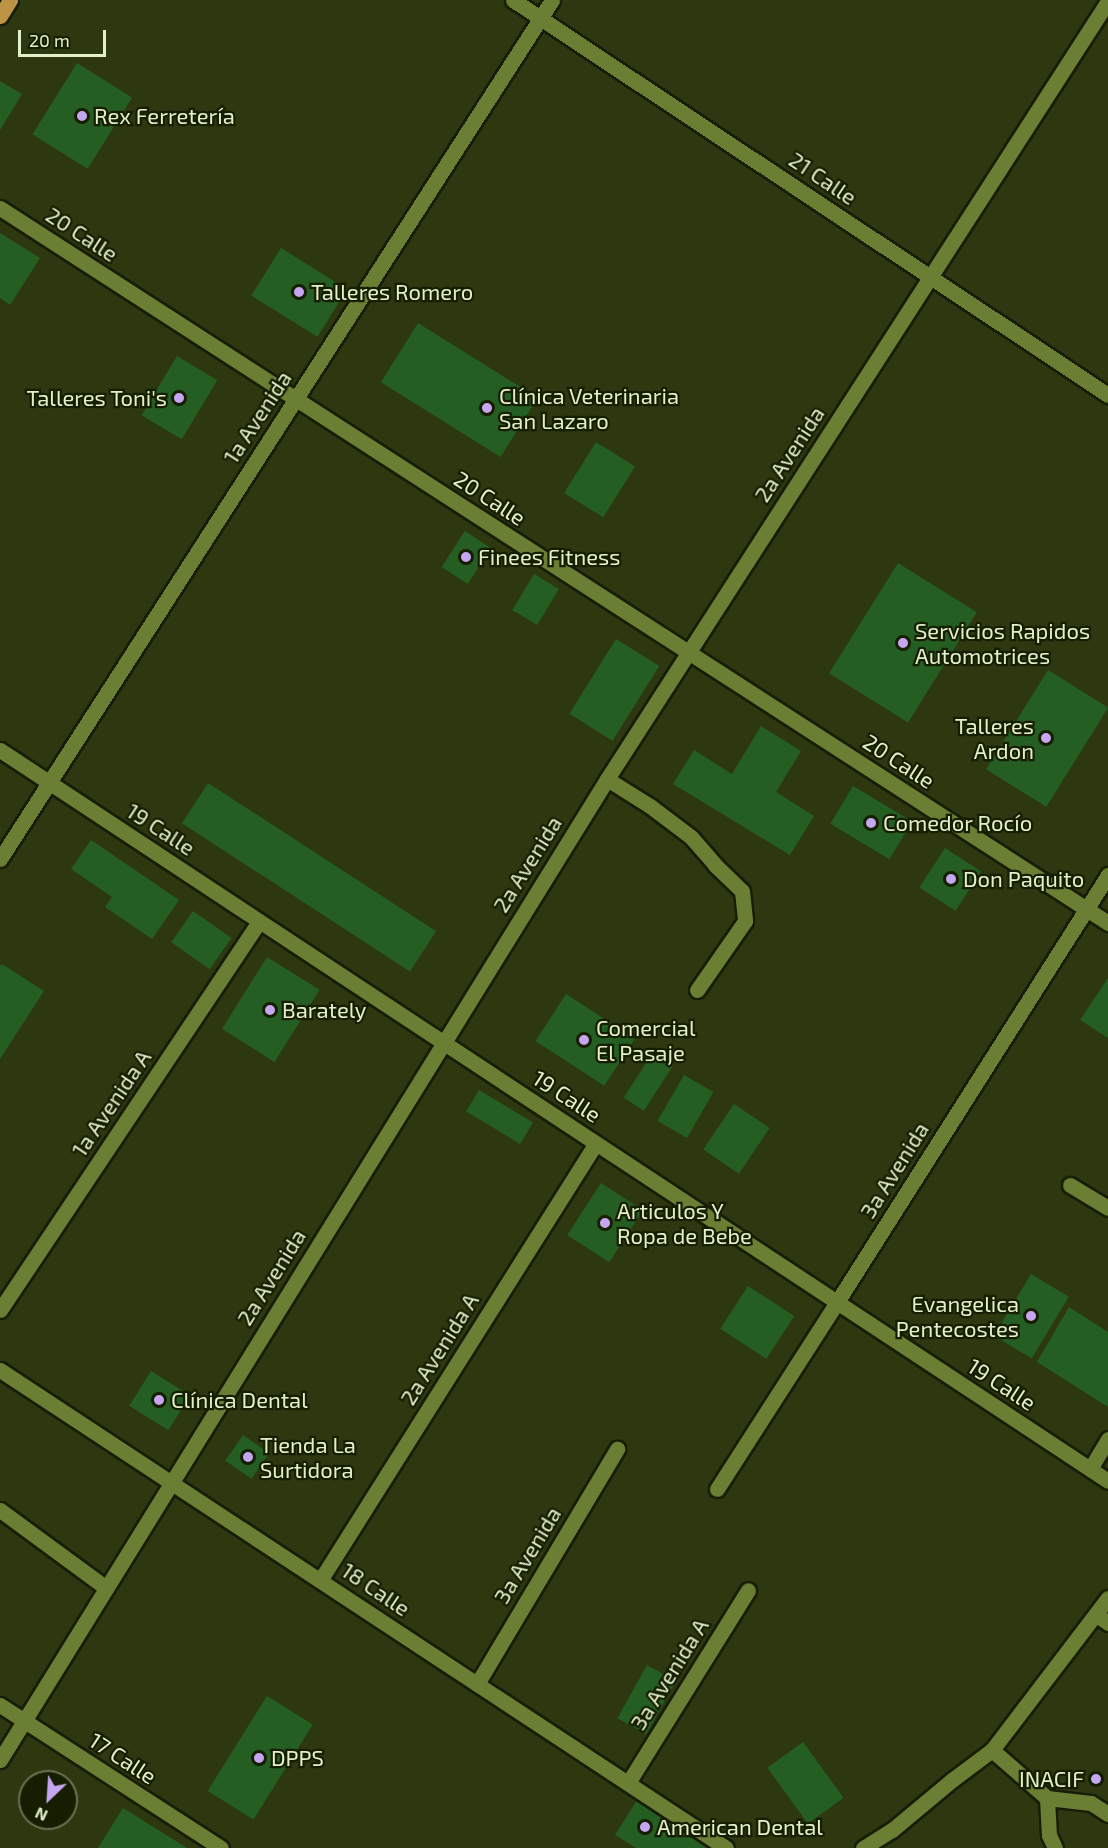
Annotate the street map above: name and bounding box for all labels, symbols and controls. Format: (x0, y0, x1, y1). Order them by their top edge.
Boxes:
scale bar (21, 18, 110, 56)
text: 20 m (29, 29, 70, 51)
place label: Rex Ferretería (94, 103, 235, 129)
marker: Rex Ferretería (75, 109, 89, 123)
street label: 21 Calle (784, 146, 862, 210)
street label: 20 Calle (41, 201, 123, 267)
place label: Talleres Romero (311, 279, 473, 305)
marker: Talleres Romero (292, 285, 306, 299)
street label: 1a Avenida (217, 366, 297, 468)
place label: Clínica Veterinaria San Lazaro (499, 382, 680, 434)
place label: Talleres Toni's (26, 385, 167, 411)
marker: Talleres Toni's (172, 391, 186, 405)
marker: Clínica Veterinaria San Lazaro (480, 401, 494, 415)
street label: 2a Avenida (748, 401, 830, 507)
street label: 20 Calle (449, 465, 531, 531)
place label: Finees Fitness (478, 544, 620, 570)
marker: Finees Fitness (459, 550, 473, 564)
place label: Servicios Rapidos Automotrices (915, 617, 1090, 668)
marker: Servicios Rapidos Automotrices (896, 636, 910, 650)
place label: Talleres Ardon (955, 712, 1034, 764)
street label: 20 Calle (858, 728, 940, 794)
marker: Talleres Ardon (1039, 731, 1053, 745)
street label: 19 Calle (122, 797, 200, 861)
place label: Comedor Rocío (883, 810, 1033, 836)
street label: 2a Avenida (487, 811, 567, 917)
marker: Comedor Rocío (864, 816, 878, 830)
place label: Don Paquito (963, 866, 1084, 892)
marker: Don Paquito (944, 872, 958, 886)
place label: Barately (282, 997, 367, 1023)
marker: Barately (263, 1003, 277, 1017)
place label: Comercial El Pasaje (596, 1014, 695, 1066)
marker: Comercial El Pasaje (577, 1033, 591, 1047)
street label: 1a Avenida A (65, 1044, 157, 1162)
street label: 19 Calle (528, 1064, 606, 1128)
street label: 3a Avenida (854, 1117, 934, 1223)
place label: Articulos Y Ropa de Bebe (617, 1197, 752, 1248)
marker: Articulos Y Ropa de Bebe (598, 1216, 612, 1230)
street label: 2a Avenida (231, 1224, 311, 1330)
street label: 2a Avenida A (394, 1288, 484, 1410)
place label: Evangelica Pentecostes (896, 1290, 1019, 1342)
marker: Evangelica Pentecostes (1024, 1309, 1038, 1323)
street label: 19 Calle (963, 1352, 1041, 1416)
place label: Clínica Dental (171, 1387, 308, 1413)
marker: Clínica Dental (152, 1393, 166, 1407)
place label: Tienda La Surtidora (260, 1431, 356, 1482)
marker: Tienda La Surtidora (241, 1450, 255, 1464)
street label: 3a Avenida (488, 1502, 566, 1608)
street label: 18 Calle (337, 1557, 415, 1621)
street label: 3a Avenida A (624, 1613, 714, 1735)
street label: 17 Calle (85, 1727, 161, 1789)
place label: DPPS (271, 1745, 324, 1771)
marker: DPPS (252, 1751, 266, 1765)
place label: INACIF (1019, 1766, 1084, 1792)
north arrow (18, 1770, 78, 1830)
marker: INACIF (1089, 1772, 1103, 1786)
text: N (32, 1804, 50, 1826)
place label: American Dental (657, 1814, 823, 1840)
marker: American Dental (638, 1820, 652, 1834)

